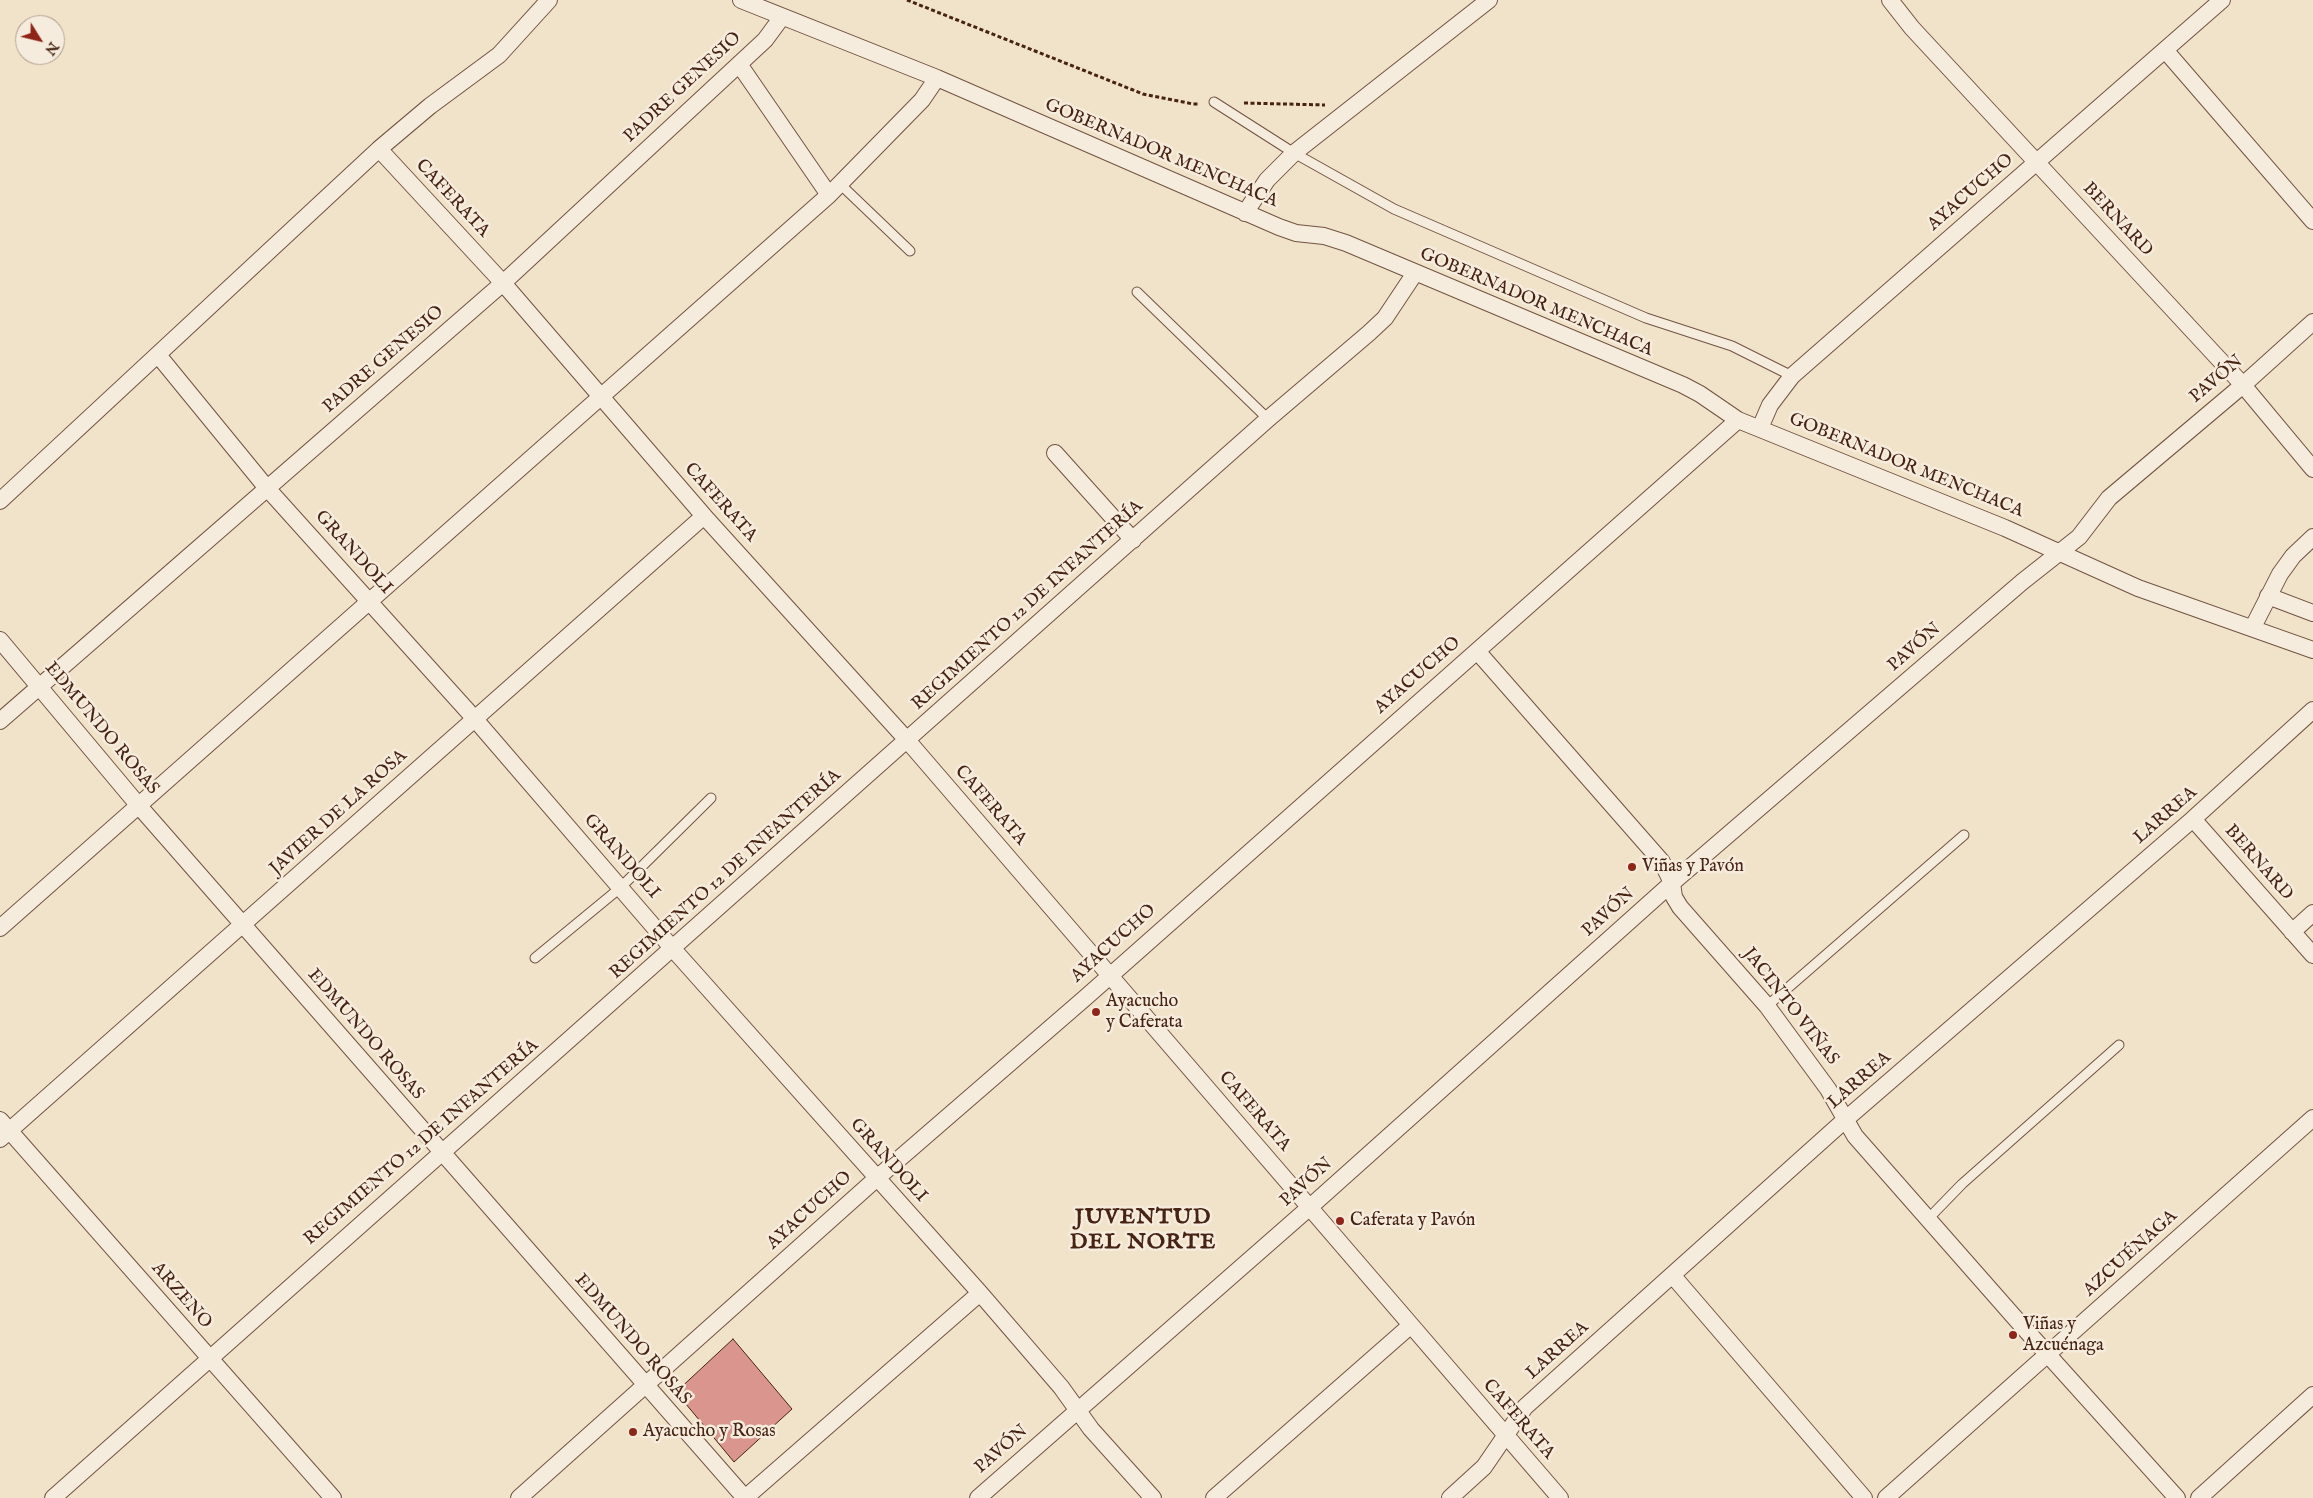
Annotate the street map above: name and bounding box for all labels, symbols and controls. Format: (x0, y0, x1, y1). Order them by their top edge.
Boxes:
north arrow (15, 15, 65, 65)
street label: PADRE GENESIO (620, 28, 746, 148)
text: N (40, 38, 62, 58)
street label: GOBERNADOR MENCHACA (1041, 95, 1281, 213)
street label: AYACUCHO (1924, 150, 2018, 236)
street label: CAFERATA (410, 155, 494, 243)
street label: BERNARD (2077, 178, 2157, 262)
street label: GOBERNADOR MENCHACA (1416, 244, 1656, 362)
street label: PADRE GENESIO (319, 302, 449, 418)
street label: PAVÓN (2186, 351, 2248, 409)
street label: GOBERNADOR MENCHACA (1786, 409, 2026, 523)
street label: CAFERATA (679, 459, 761, 547)
street label: REGIMIENTO 12 DE INFANTERÍA (908, 496, 1148, 716)
street label: GRANDOLI (310, 507, 396, 599)
street label: PAVÓN (1884, 619, 1946, 677)
street label: AYACUCHO (1371, 633, 1465, 719)
street label: EDMUNDO ROSAS (39, 658, 163, 800)
street label: JAVIER DE LA ROSA (266, 746, 412, 880)
street label: CAFERATA (949, 762, 1031, 850)
street label: REGIMIENTO 12 DE INFANTERÍA (606, 765, 846, 985)
street label: LARREA (2130, 783, 2202, 849)
street label: GRANDOLI (578, 810, 664, 904)
street label: BERNARD (2219, 821, 2297, 905)
place label: Viñas y Pavón (1642, 856, 1744, 878)
marker: Viñas y Pavón (1626, 861, 1638, 873)
street label: PAVÓN (1578, 884, 1640, 942)
street label: AYACUCHO (1067, 900, 1161, 988)
street label: JACINTO VIÑAS (1737, 944, 1843, 1070)
street label: EDMUNDO ROSAS (302, 965, 428, 1105)
place label: Ayacucho y Caferata (1106, 991, 1183, 1034)
marker: Ayacucho y Caferata (1090, 1006, 1102, 1018)
street label: REGIMIENTO 12 DE INFANTERÍA (300, 1035, 544, 1251)
street label: LARREA (1824, 1048, 1896, 1114)
street label: CAFERATA (1213, 1068, 1295, 1156)
street label: GRANDOLI (845, 1115, 931, 1207)
street label: PAVÓN (1276, 1154, 1338, 1212)
street label: AYACUCHO (763, 1167, 857, 1255)
district label: JUVENTUD DEL NORTE (1069, 1205, 1217, 1256)
street label: AZCUÉNAGA (2080, 1206, 2182, 1302)
place label: Caferata y Pavón (1350, 1210, 1475, 1232)
marker: Caferata y Pavón (1334, 1215, 1346, 1227)
street label: ARZENO (146, 1258, 216, 1334)
street label: EDMUNDO ROSAS (569, 1270, 695, 1410)
place label: Viñas y Azcuénaga (2023, 1314, 2104, 1356)
street label: LARREA (1522, 1317, 1594, 1385)
marker: Viñas y Azcuénaga (2007, 1329, 2019, 1341)
street label: CAFERATA (1477, 1376, 1559, 1464)
place label: Ayacucho y Rosas (643, 1421, 776, 1443)
street label: PAVÓN (971, 1421, 1033, 1479)
marker: Ayacucho y Rosas (627, 1426, 639, 1438)

